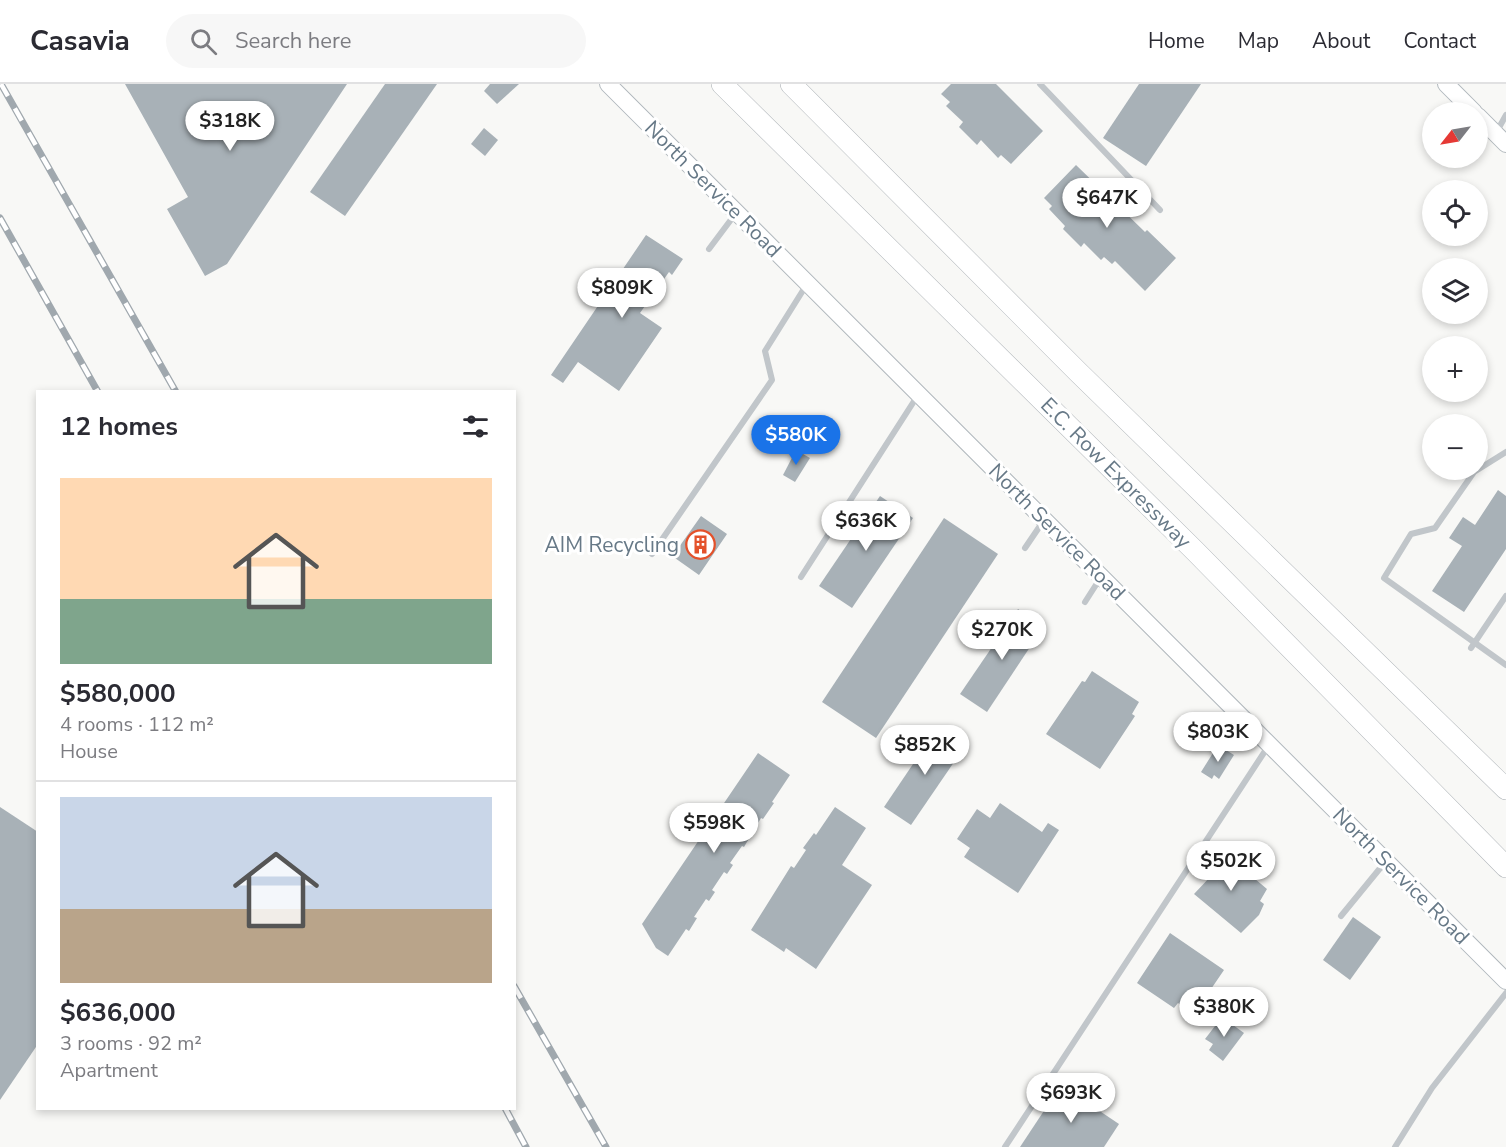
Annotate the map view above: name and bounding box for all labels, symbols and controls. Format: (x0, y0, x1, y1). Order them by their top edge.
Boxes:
search box (166, 14, 586, 68)
text: Casavia (30, 22, 130, 60)
icon: search (187, 25, 220, 58)
text: Search here (235, 26, 352, 56)
text: Home (1148, 27, 1205, 55)
text: Map (1238, 27, 1279, 55)
text: About (1312, 27, 1370, 55)
text: Contact (1403, 27, 1476, 55)
pin: $318K (188, 101, 272, 152)
north arrow (1422, 102, 1488, 168)
map controls (1422, 102, 1488, 480)
text: $318K (199, 107, 261, 134)
street label: North Service Road (638, 114, 788, 264)
pin: $647K (1065, 178, 1149, 229)
button: locate (1422, 180, 1488, 246)
text: $647K (1076, 184, 1138, 211)
button: layers (1422, 258, 1488, 324)
pin: $809K (580, 268, 664, 319)
text: $809K (591, 274, 653, 301)
button: + (1422, 336, 1488, 402)
street label: E.C. Row Expressway (1034, 391, 1198, 555)
text: 12 homes (60, 409, 178, 444)
icon: filters (459, 410, 492, 443)
button: − (1422, 414, 1488, 480)
pin: $580K (754, 415, 838, 466)
text: $580K (765, 421, 827, 448)
street label: North Service Road (982, 457, 1132, 607)
pin: $636K (824, 501, 908, 552)
text: $636K (835, 507, 897, 534)
icon: home (222, 517, 330, 625)
building icon: AIM Recycling (684, 529, 716, 561)
place label: AIM Recycling (544, 531, 679, 559)
pin: $270K (960, 610, 1044, 661)
text: $270K (971, 616, 1033, 643)
text: $580,000 (60, 676, 176, 711)
text: 4 rooms · 112 m² (60, 711, 214, 738)
pin: $803K (1176, 712, 1260, 763)
text: $803K (1187, 718, 1249, 745)
pin: $852K (883, 725, 967, 776)
text: $852K (894, 731, 956, 758)
text: House (60, 738, 118, 765)
street label: North Service Road (1326, 801, 1476, 951)
pin: $598K (672, 803, 756, 854)
text: $598K (683, 809, 745, 836)
icon: home (222, 836, 330, 944)
pin: $502K (1189, 841, 1273, 892)
text: $502K (1200, 847, 1262, 874)
pin: $380K (1182, 987, 1266, 1038)
text: $380K (1193, 993, 1255, 1020)
text: $636,000 (60, 995, 176, 1030)
text: 3 rooms · 92 m² (60, 1030, 202, 1057)
text: Apartment (60, 1057, 158, 1084)
pin: $693K (1029, 1073, 1113, 1124)
text: $693K (1040, 1079, 1102, 1106)

